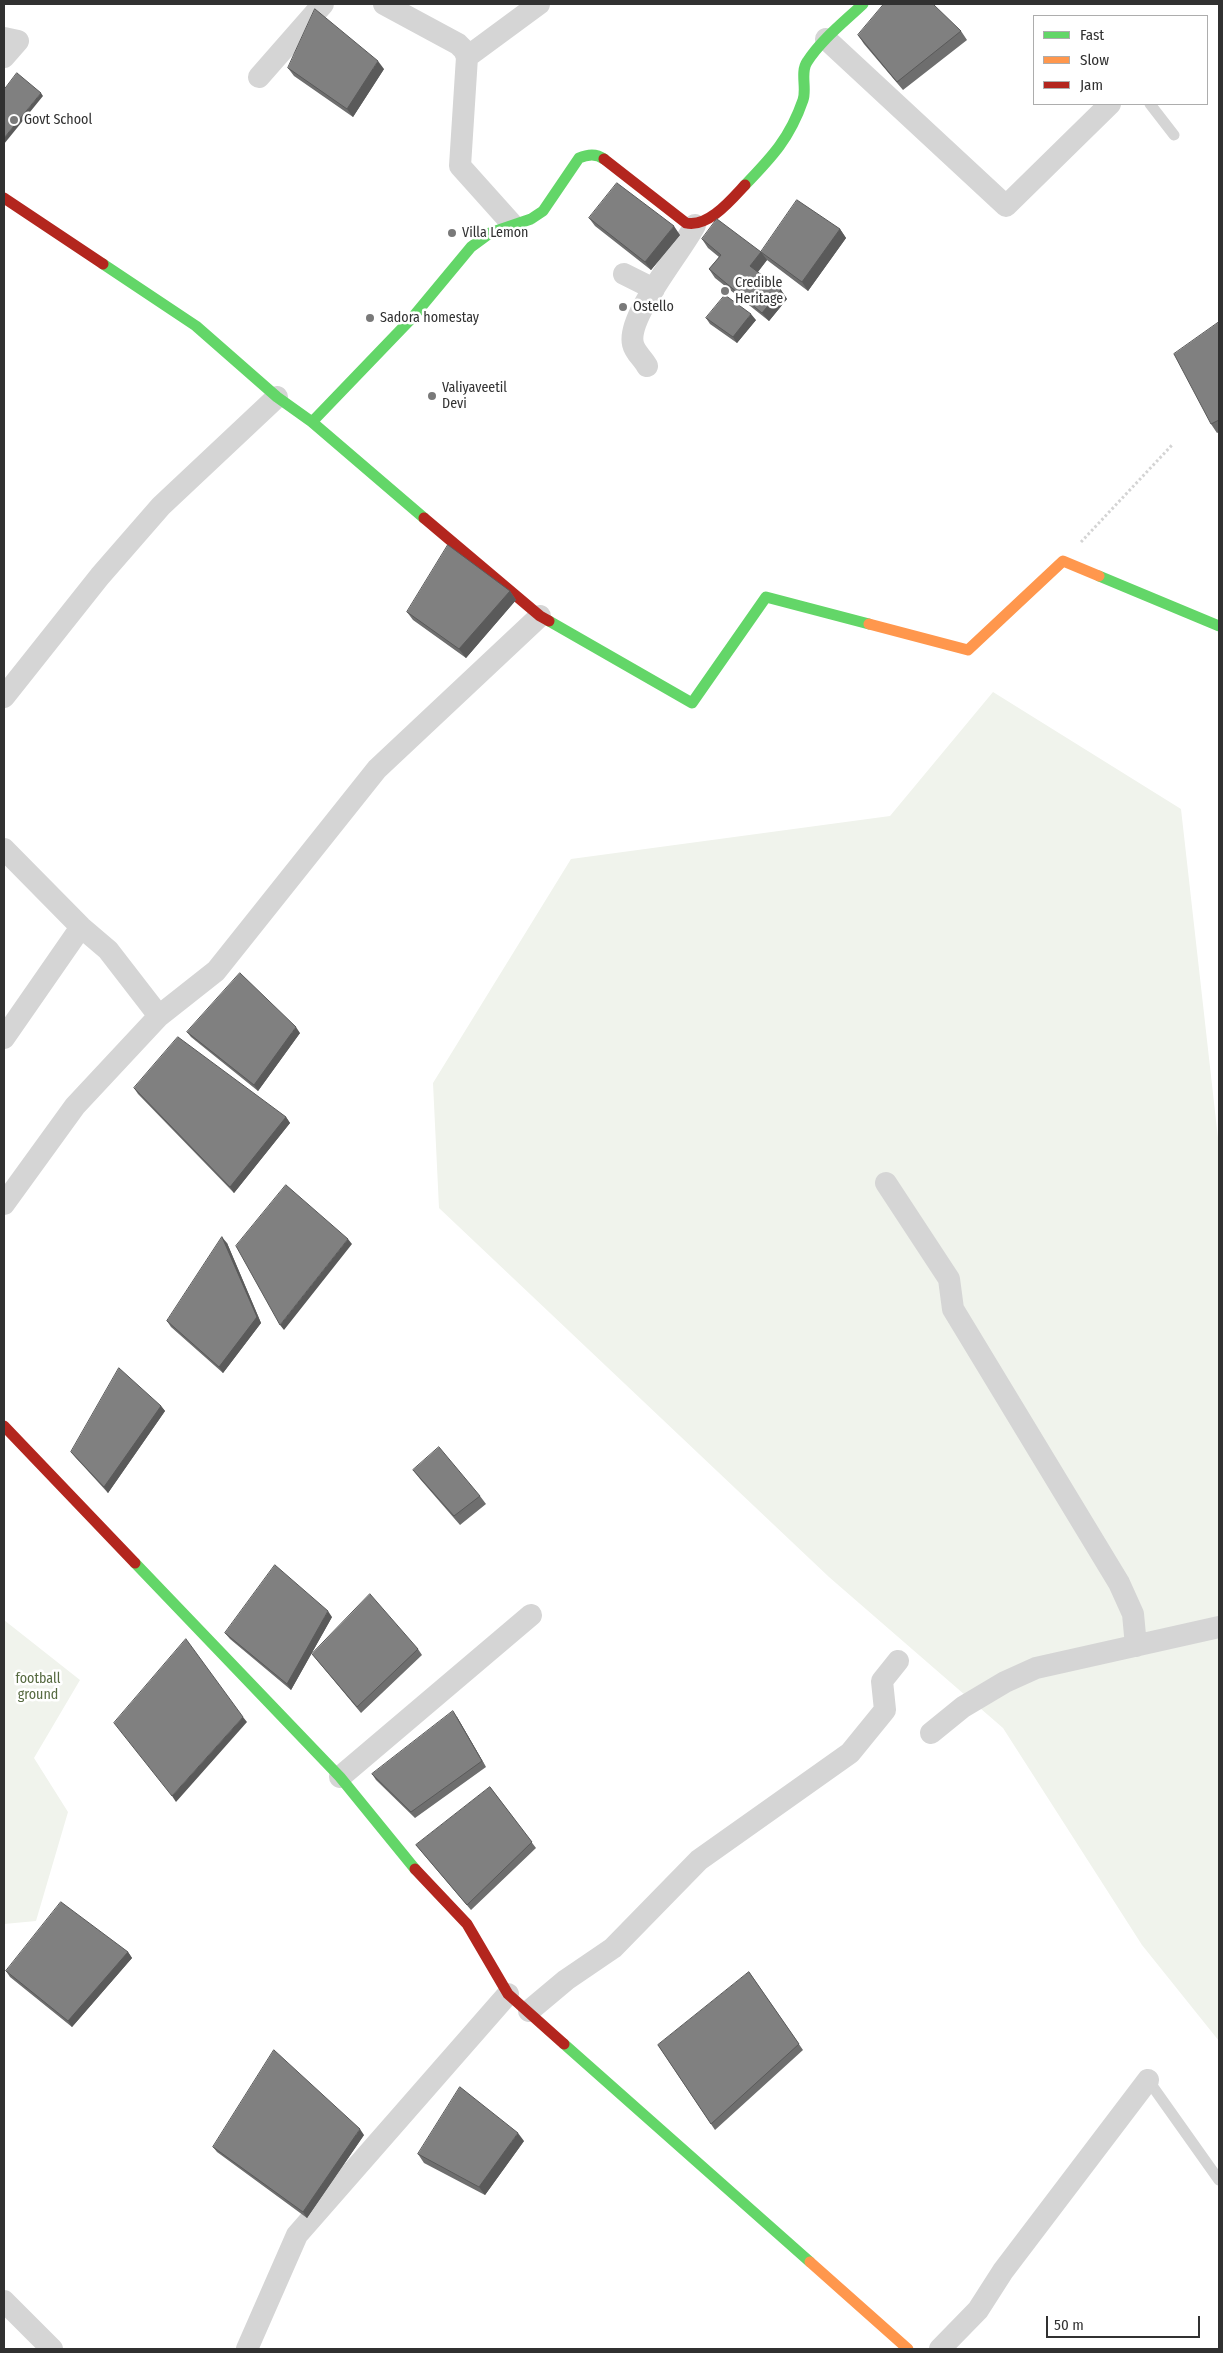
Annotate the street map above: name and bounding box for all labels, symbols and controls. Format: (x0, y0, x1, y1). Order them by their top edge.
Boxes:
legend (1033, 15, 1208, 105)
text: Fast (1080, 26, 1104, 44)
text: Slow (1080, 51, 1109, 69)
text: Jam (1080, 76, 1103, 94)
place label: Govt School (24, 112, 92, 128)
marker: Govt School (8, 114, 20, 126)
place label: Villa Lemon (462, 225, 528, 241)
marker: Villa Lemon (446, 227, 458, 239)
place label: Credible Heritage (735, 275, 783, 308)
marker: Credible Heritage (719, 285, 731, 297)
place label: Ostello (633, 299, 674, 315)
marker: Ostello (617, 301, 629, 313)
place label: Sadora homestay (380, 310, 479, 326)
marker: Sadora homestay (364, 312, 376, 324)
place label: Valiyaveetil Devi (442, 380, 507, 412)
marker: Valiyaveetil Devi (426, 390, 438, 402)
park label: football ground (16, 1671, 60, 1704)
scale bar (1048, 2306, 1202, 2338)
text: 50 m (1054, 2316, 1084, 2334)

